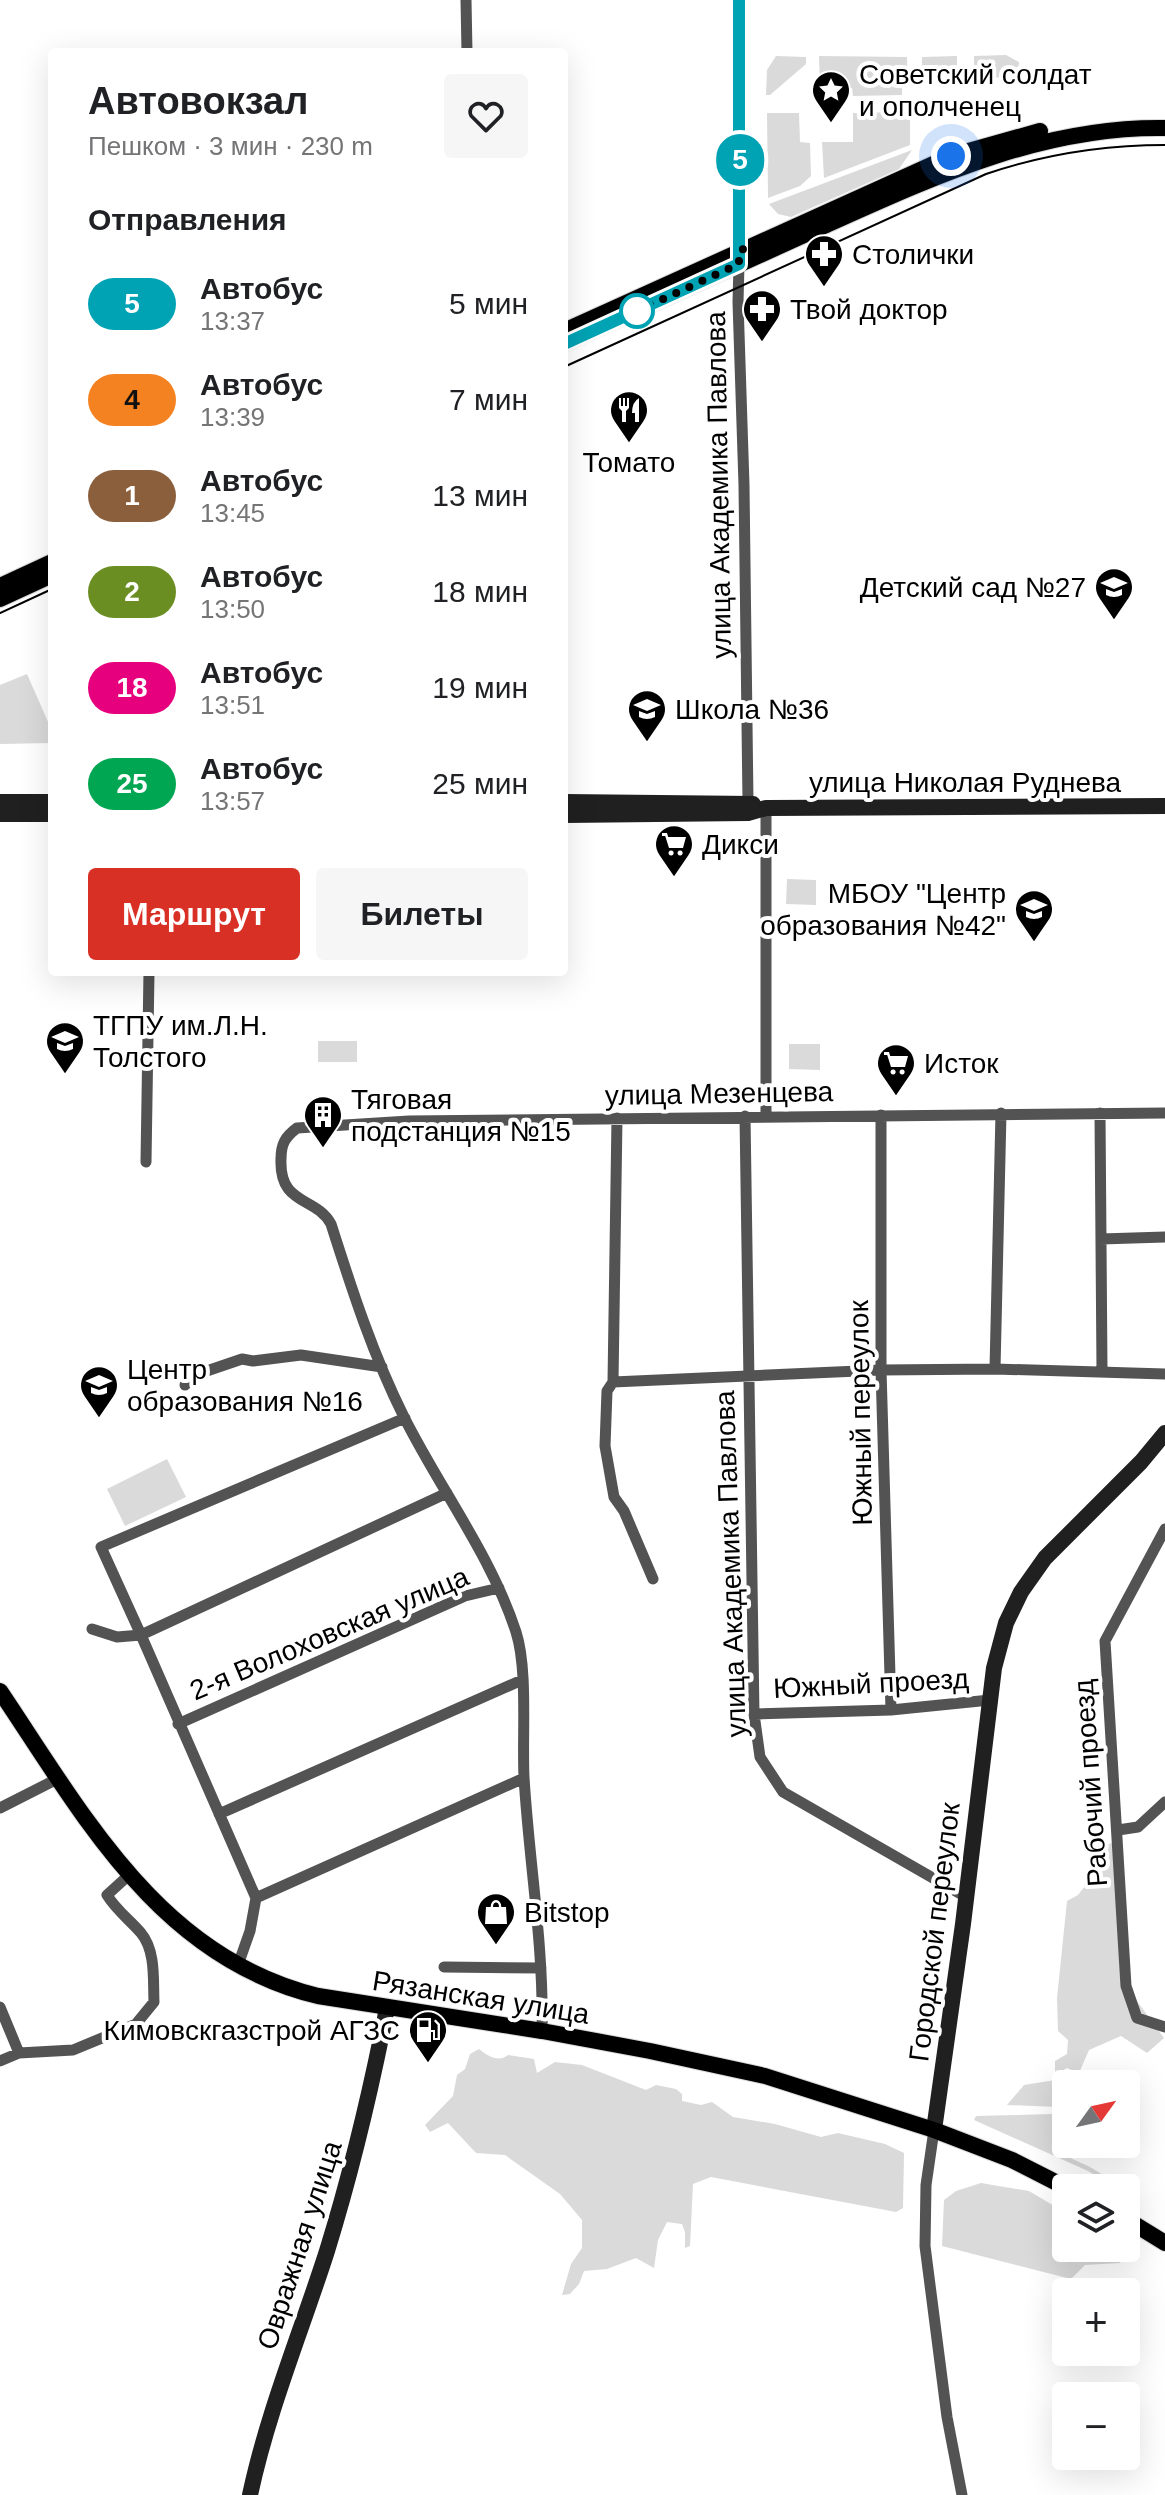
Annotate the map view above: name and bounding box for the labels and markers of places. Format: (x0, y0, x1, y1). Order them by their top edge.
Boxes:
place label: Советский солдат и ополченец (859, 59, 1092, 122)
place icon: Советский солдат и ополченец (810, 69, 852, 124)
pharmacy icon: Столички (803, 233, 845, 288)
place label: Столички (852, 239, 974, 270)
pharmacy icon: Твой доктор (741, 288, 783, 343)
unlabelled marker (620, 294, 654, 328)
place label: Твой доктор (790, 294, 948, 325)
restaurant icon: Томато (608, 389, 650, 444)
place label: Томато (583, 447, 675, 478)
school or university icon: Детский сад №27 (1093, 566, 1135, 621)
place label: Детский сад №27 (860, 572, 1086, 603)
school or university icon: Школа №36 (626, 688, 668, 743)
place label: Школа №36 (675, 694, 829, 725)
supermarket icon: Дикси (653, 823, 695, 878)
place label: Дикси (702, 829, 779, 860)
place label: МБОУ "Центр образования №42" (760, 878, 1006, 941)
school or university icon: МБОУ "Центр образования №42" (1013, 888, 1055, 943)
place label: ТГПУ им.Л.Н. Толстого (93, 1010, 268, 1073)
school or university icon: ТГПУ им.Л.Н. Толстого (44, 1020, 86, 1075)
supermarket icon: Исток (875, 1042, 917, 1097)
place label: Исток (924, 1048, 999, 1079)
place label: Тяговая подстанция №15 (351, 1084, 571, 1147)
building icon: Тяговая подстанция №15 (302, 1094, 344, 1149)
place label: Центр образования №16 (127, 1354, 363, 1417)
school or university icon: Центр образования №16 (78, 1364, 120, 1419)
shop icon: Bitstop (475, 1891, 517, 1946)
place label: Bitstop (524, 1897, 610, 1928)
fuel station icon: Кимовскгазстрой АГЗС (407, 2009, 449, 2064)
place label: Кимовскгазстрой АГЗС (104, 2015, 400, 2046)

